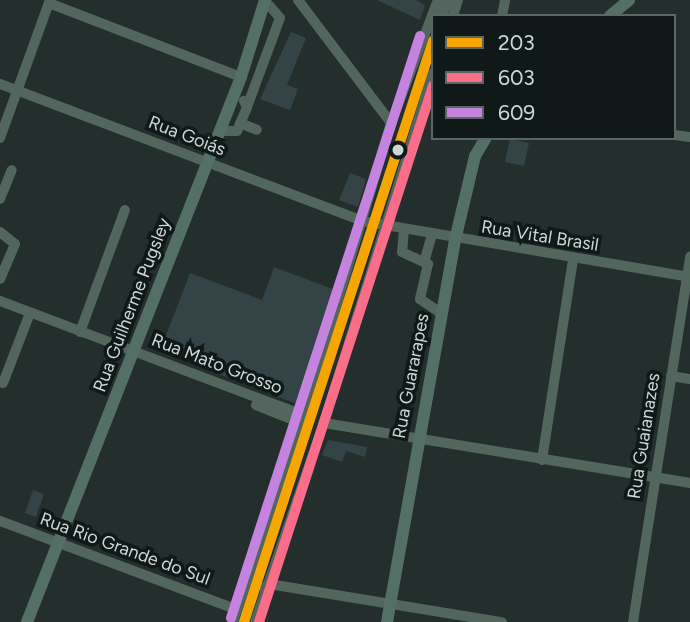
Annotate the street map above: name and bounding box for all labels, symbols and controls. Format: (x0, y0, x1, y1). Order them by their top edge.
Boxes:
legend (431, 14, 676, 140)
text: 203 (498, 30, 535, 55)
text: 603 (498, 65, 535, 90)
text: 609 (498, 100, 535, 125)
street label: Rua Goiás (145, 111, 229, 161)
unlabelled marker (391, 143, 405, 157)
street label: Rua Guilherme Pugsley (89, 215, 175, 395)
street label: Rua Vital Brasil (480, 216, 600, 256)
street label: Rua Guararapes (388, 311, 434, 441)
street label: Rua Mato Grosso (149, 329, 285, 399)
street label: Rua Guaianazes (623, 371, 665, 501)
street label: Rua Rio Grande do Sul (37, 508, 213, 590)

